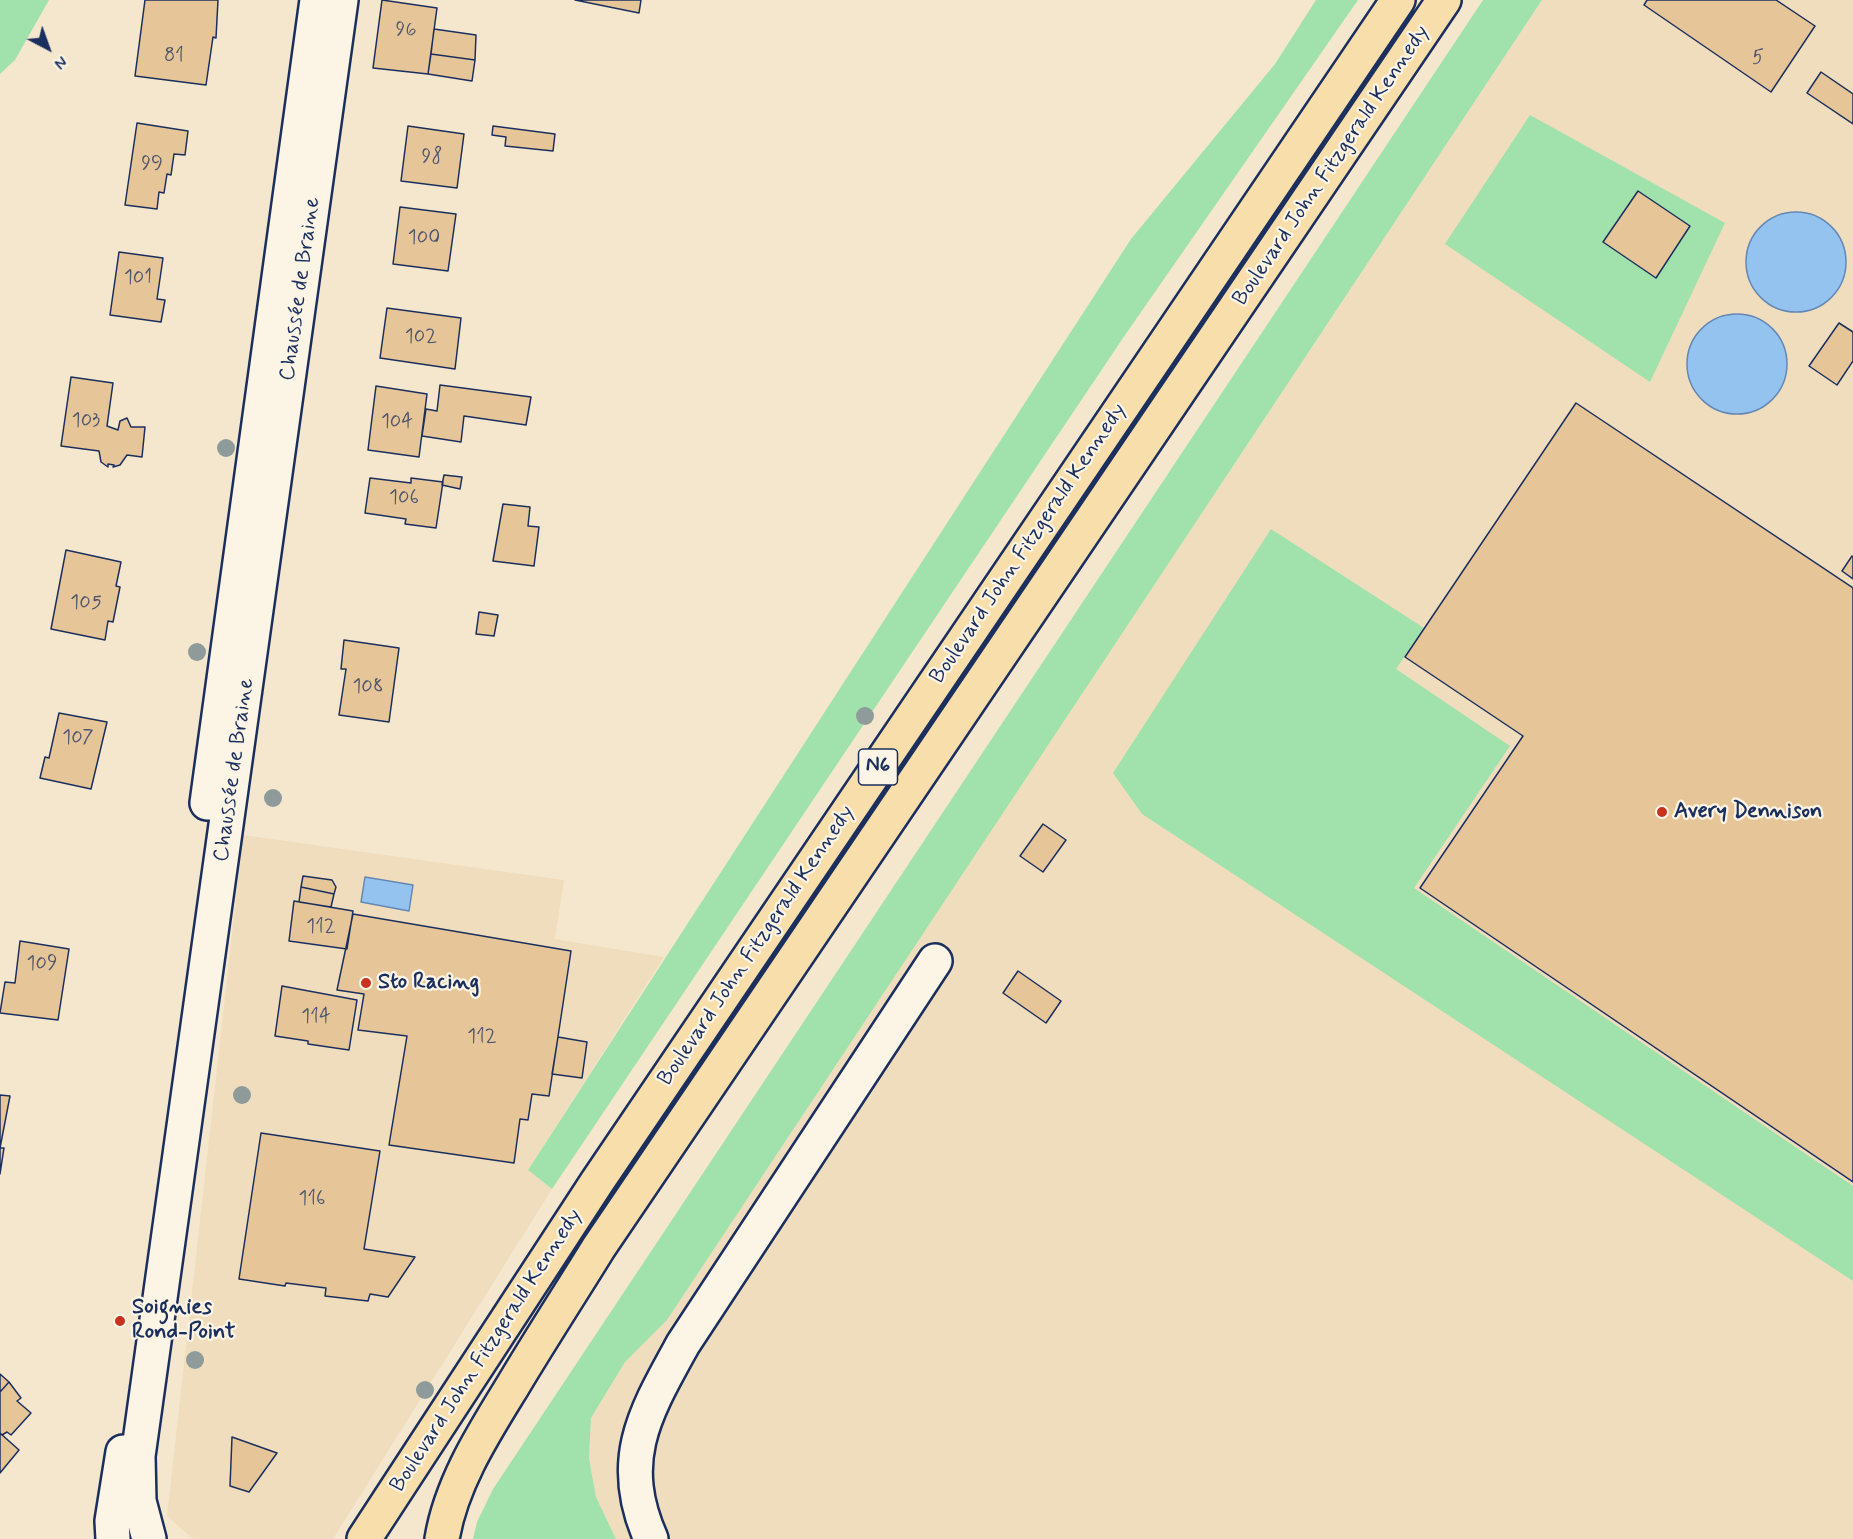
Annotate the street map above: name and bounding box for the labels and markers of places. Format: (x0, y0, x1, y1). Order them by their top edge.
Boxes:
place label: Avery Dennison (1674, 799, 1822, 825)
marker: Avery Dennison (1655, 805, 1669, 819)
place label: Sto Racing (378, 970, 479, 996)
marker: Sto Racing (359, 976, 373, 990)
place label: Soignies Rond-Point (132, 1295, 235, 1346)
marker: Soignies Rond-Point (113, 1314, 127, 1328)

